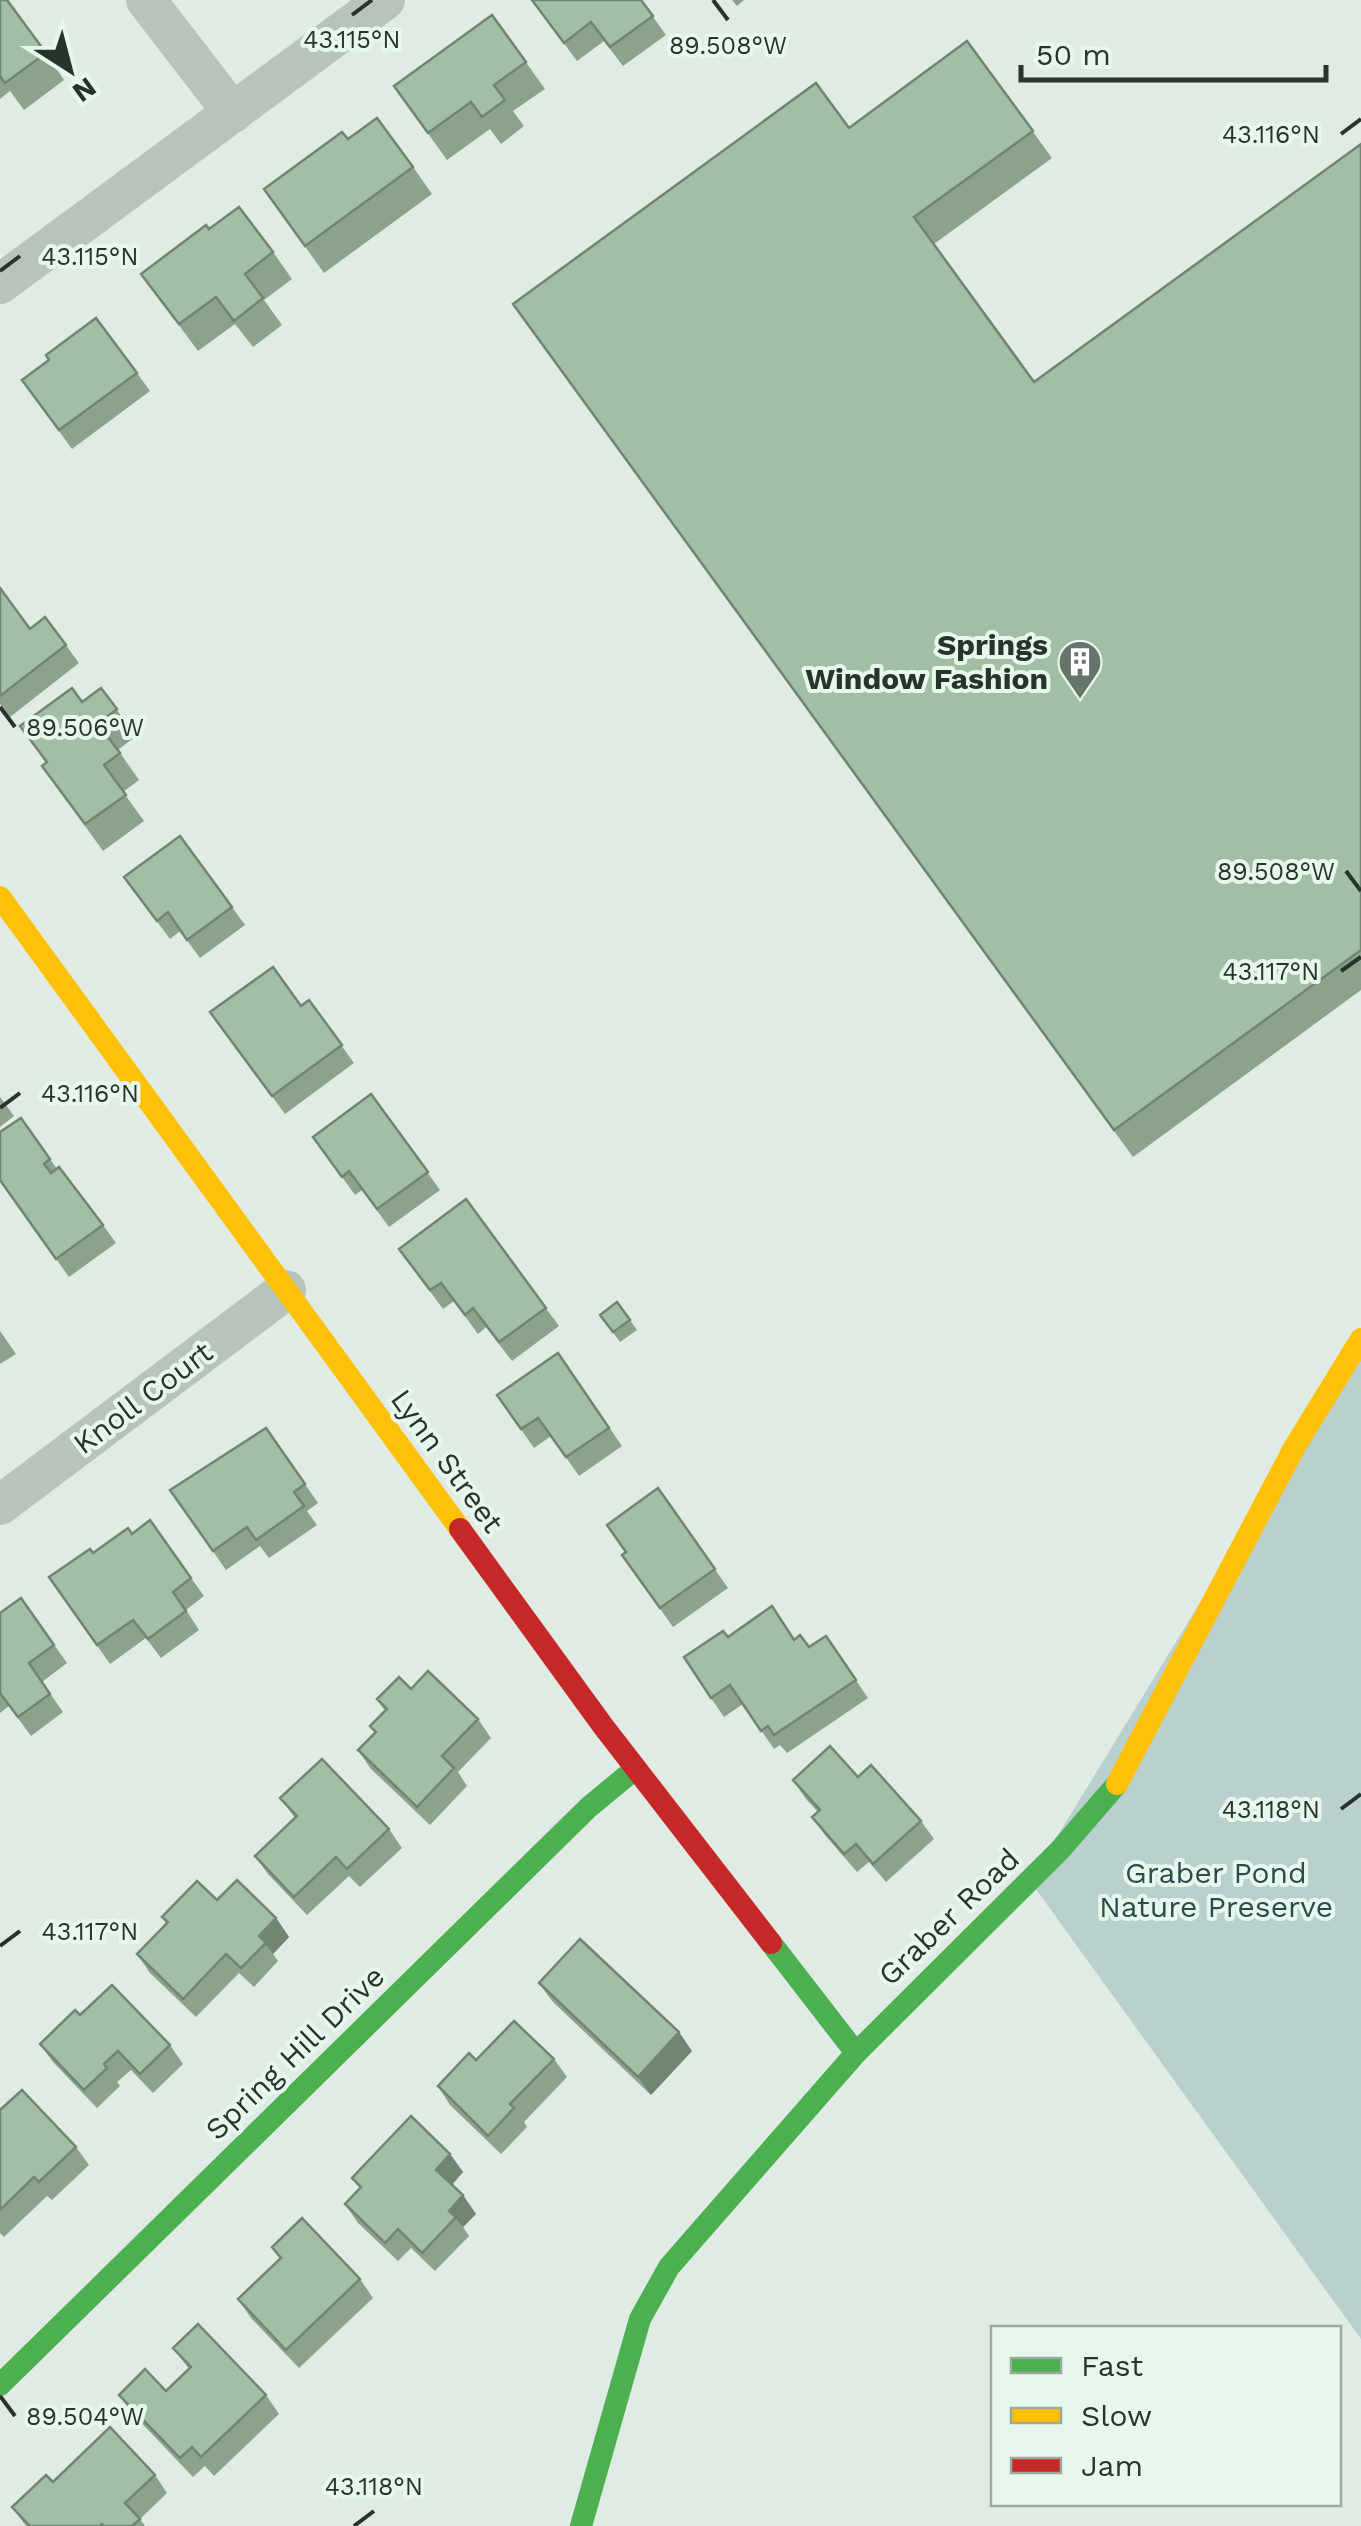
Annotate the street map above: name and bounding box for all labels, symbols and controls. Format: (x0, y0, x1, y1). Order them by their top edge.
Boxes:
north arrow (20, 20, 120, 120)
scale bar (1021, 20, 1326, 82)
text: 43.115°N (303, 25, 401, 54)
text: 89.508°W (669, 31, 787, 60)
text: 50 m (1036, 37, 1111, 72)
text: N (66, 70, 102, 109)
text: 43.116°N (1222, 120, 1320, 149)
text: 43.115°N (41, 242, 139, 271)
place label: Springs Window Fashion (805, 627, 1048, 696)
building icon: Springs Window Fashion (1057, 639, 1103, 700)
text: 89.506°W (26, 713, 144, 742)
text: 89.508°W (1217, 857, 1335, 886)
text: 43.117°N (1223, 957, 1319, 986)
text: 43.116°N (41, 1079, 139, 1108)
street label: Knoll Court (66, 1334, 219, 1461)
street label: Lynn Street (384, 1382, 511, 1539)
text: 43.118°N (1222, 1795, 1320, 1824)
street label: Graber Road (871, 1841, 1026, 1992)
park label: Graber Pond Nature Preserve (1099, 1855, 1333, 1924)
text: 43.117°N (42, 1917, 138, 1946)
street label: Spring Hill Drive (198, 1958, 391, 2147)
legend (991, 2326, 1341, 2506)
text: Fast (1081, 2348, 1144, 2383)
text: Slow (1081, 2398, 1152, 2433)
text: 89.504°W (26, 2402, 144, 2431)
text: Jam (1081, 2448, 1143, 2483)
text: 43.118°N (325, 2472, 423, 2501)

